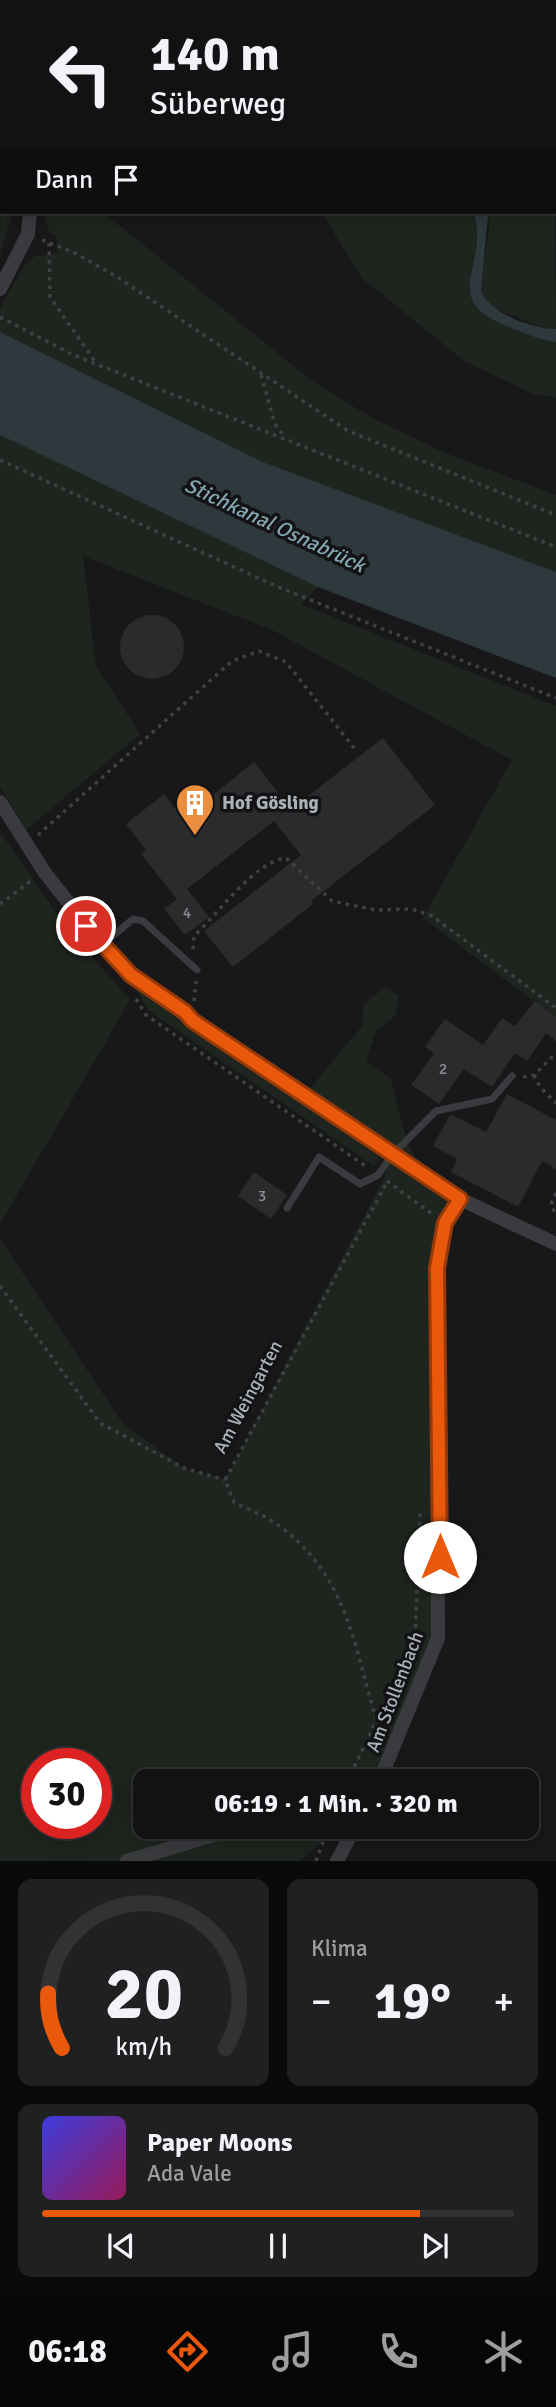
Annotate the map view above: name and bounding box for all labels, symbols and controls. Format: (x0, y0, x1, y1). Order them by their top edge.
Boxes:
text: 140 m (150, 24, 280, 84)
icon: left (35, 28, 126, 119)
text: Süberweg (150, 84, 286, 123)
icon: arrive (107, 161, 145, 199)
text: Dann (35, 164, 93, 196)
water label: Stichkanal Osnabrück (181, 472, 372, 579)
building icon: Hof Gösling (174, 782, 216, 837)
place label: Hof Gösling (222, 791, 319, 815)
pin (56, 896, 116, 956)
house number: 4 (183, 903, 192, 923)
icon: arrive (67, 907, 105, 945)
house number: 2 (439, 1059, 447, 1079)
house number: 3 (258, 1186, 266, 1206)
street label: Am Weingarten (208, 1336, 288, 1458)
position arrow (403, 1520, 477, 1594)
street label: Am Stollenbach (361, 1628, 429, 1756)
speed limit sign: 30 (21, 1748, 112, 1839)
text: 06:19 · 1 Min. · 320 m (214, 1788, 458, 1820)
text: Klima (311, 1934, 368, 1963)
text: 20 (104, 1951, 183, 2040)
text: 19° (374, 1969, 451, 2033)
text: − (311, 1978, 332, 2025)
text: + (493, 1978, 514, 2025)
text: km/h (115, 2031, 172, 2062)
text: Paper Moons (147, 2127, 293, 2159)
text: Ada Vale (147, 2159, 232, 2188)
icon: previous (102, 2227, 140, 2265)
icon: pause (259, 2227, 297, 2265)
icon: next (416, 2227, 454, 2265)
icon: directions (163, 2327, 212, 2376)
icon: music (268, 2327, 317, 2376)
icon: phone (374, 2327, 423, 2376)
icon: climate (479, 2327, 528, 2376)
text: 06:18 (28, 2332, 107, 2371)

